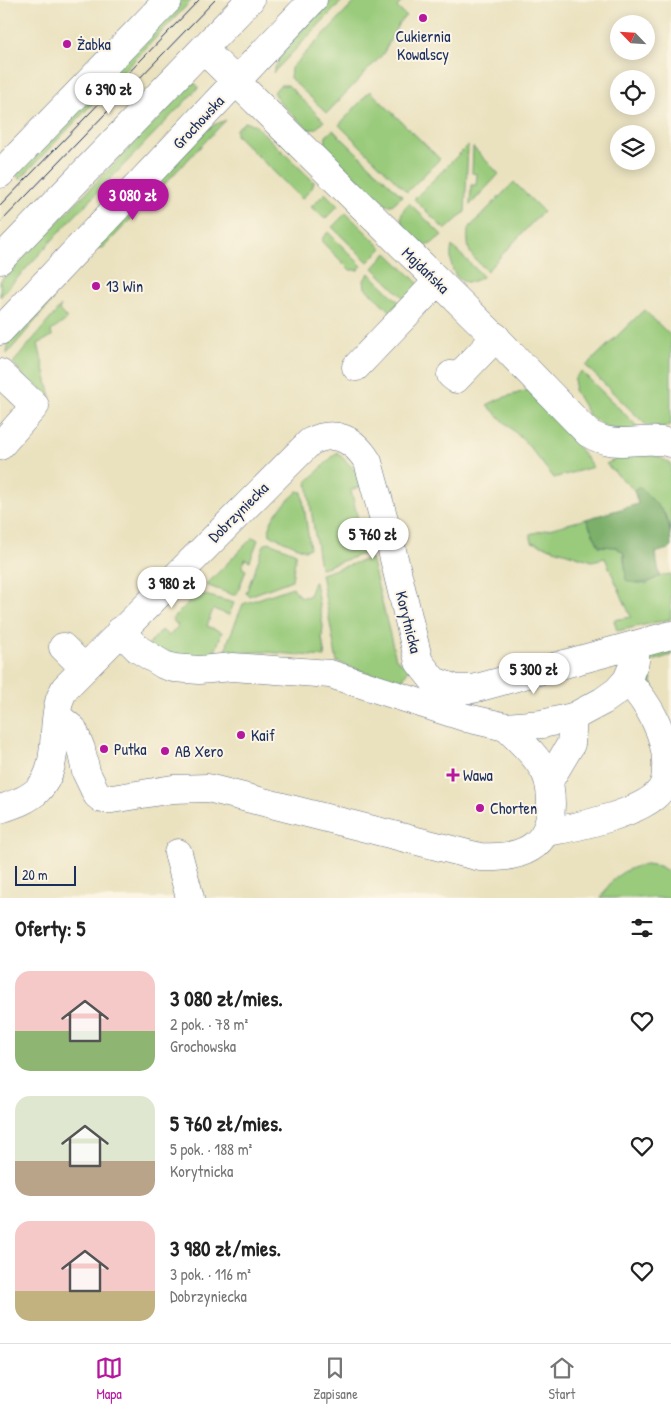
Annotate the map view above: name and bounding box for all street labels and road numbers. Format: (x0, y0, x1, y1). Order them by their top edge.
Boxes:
street label: Grochowska (167, 90, 229, 154)
street label: Majdańska (397, 242, 455, 298)
street label: Dobrzyniecka (203, 477, 273, 547)
street label: Korytnicka (391, 589, 427, 655)

